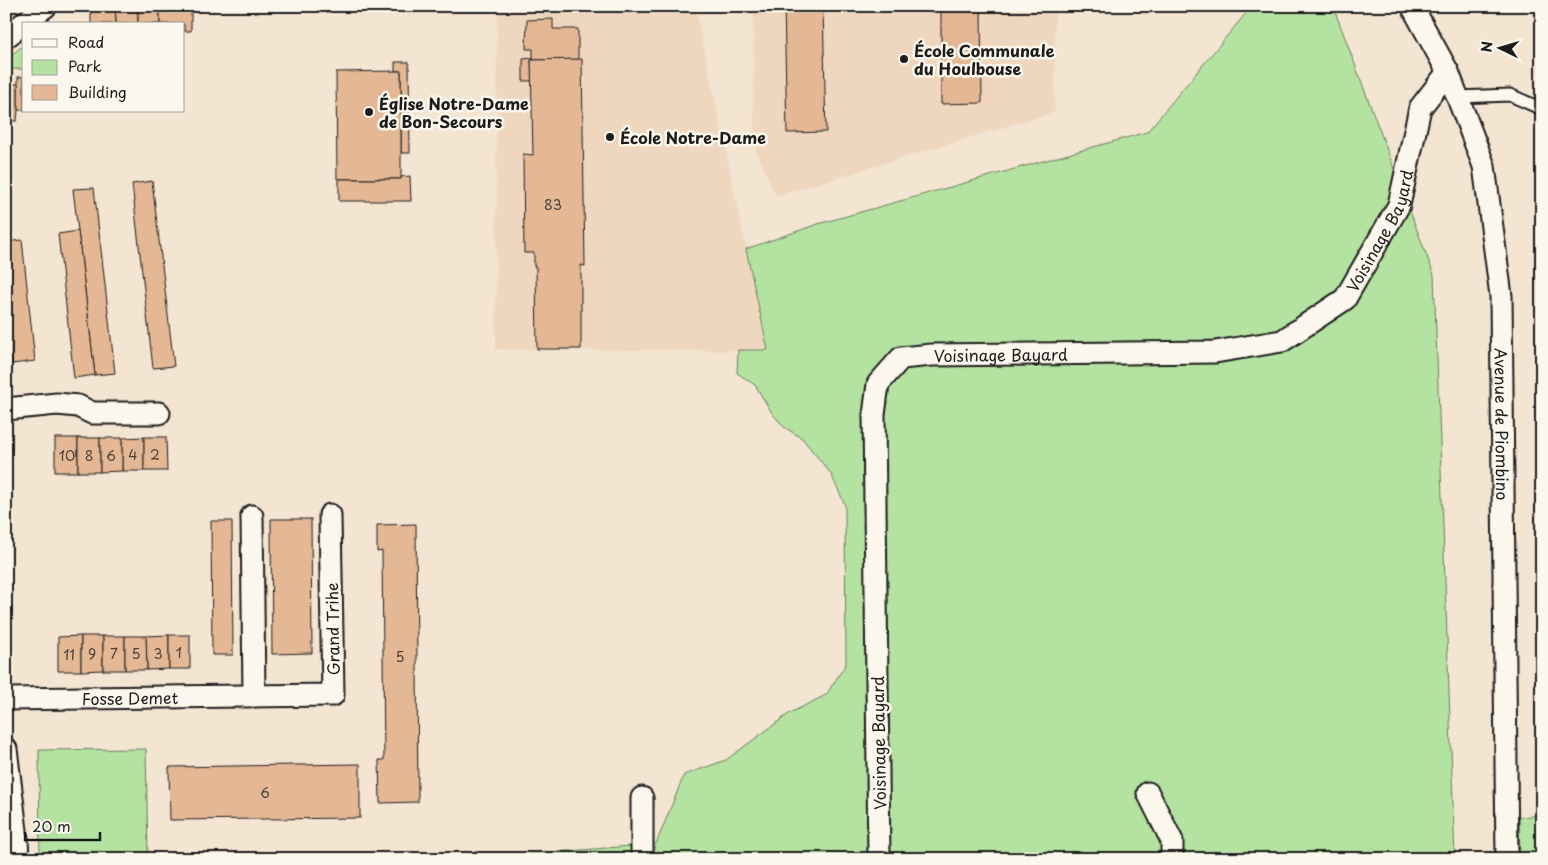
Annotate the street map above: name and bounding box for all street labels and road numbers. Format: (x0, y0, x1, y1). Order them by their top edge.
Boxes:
street label: Voisinage Bayard (1340, 167, 1418, 296)
street label: Voisinage Bayard (934, 342, 1068, 367)
street label: Avenue de Piombino (1490, 348, 1515, 500)
street label: Grand Trihe (319, 582, 345, 676)
street label: Voisinage Bayard (865, 676, 891, 810)
street label: Fosse Demet (82, 685, 179, 710)

